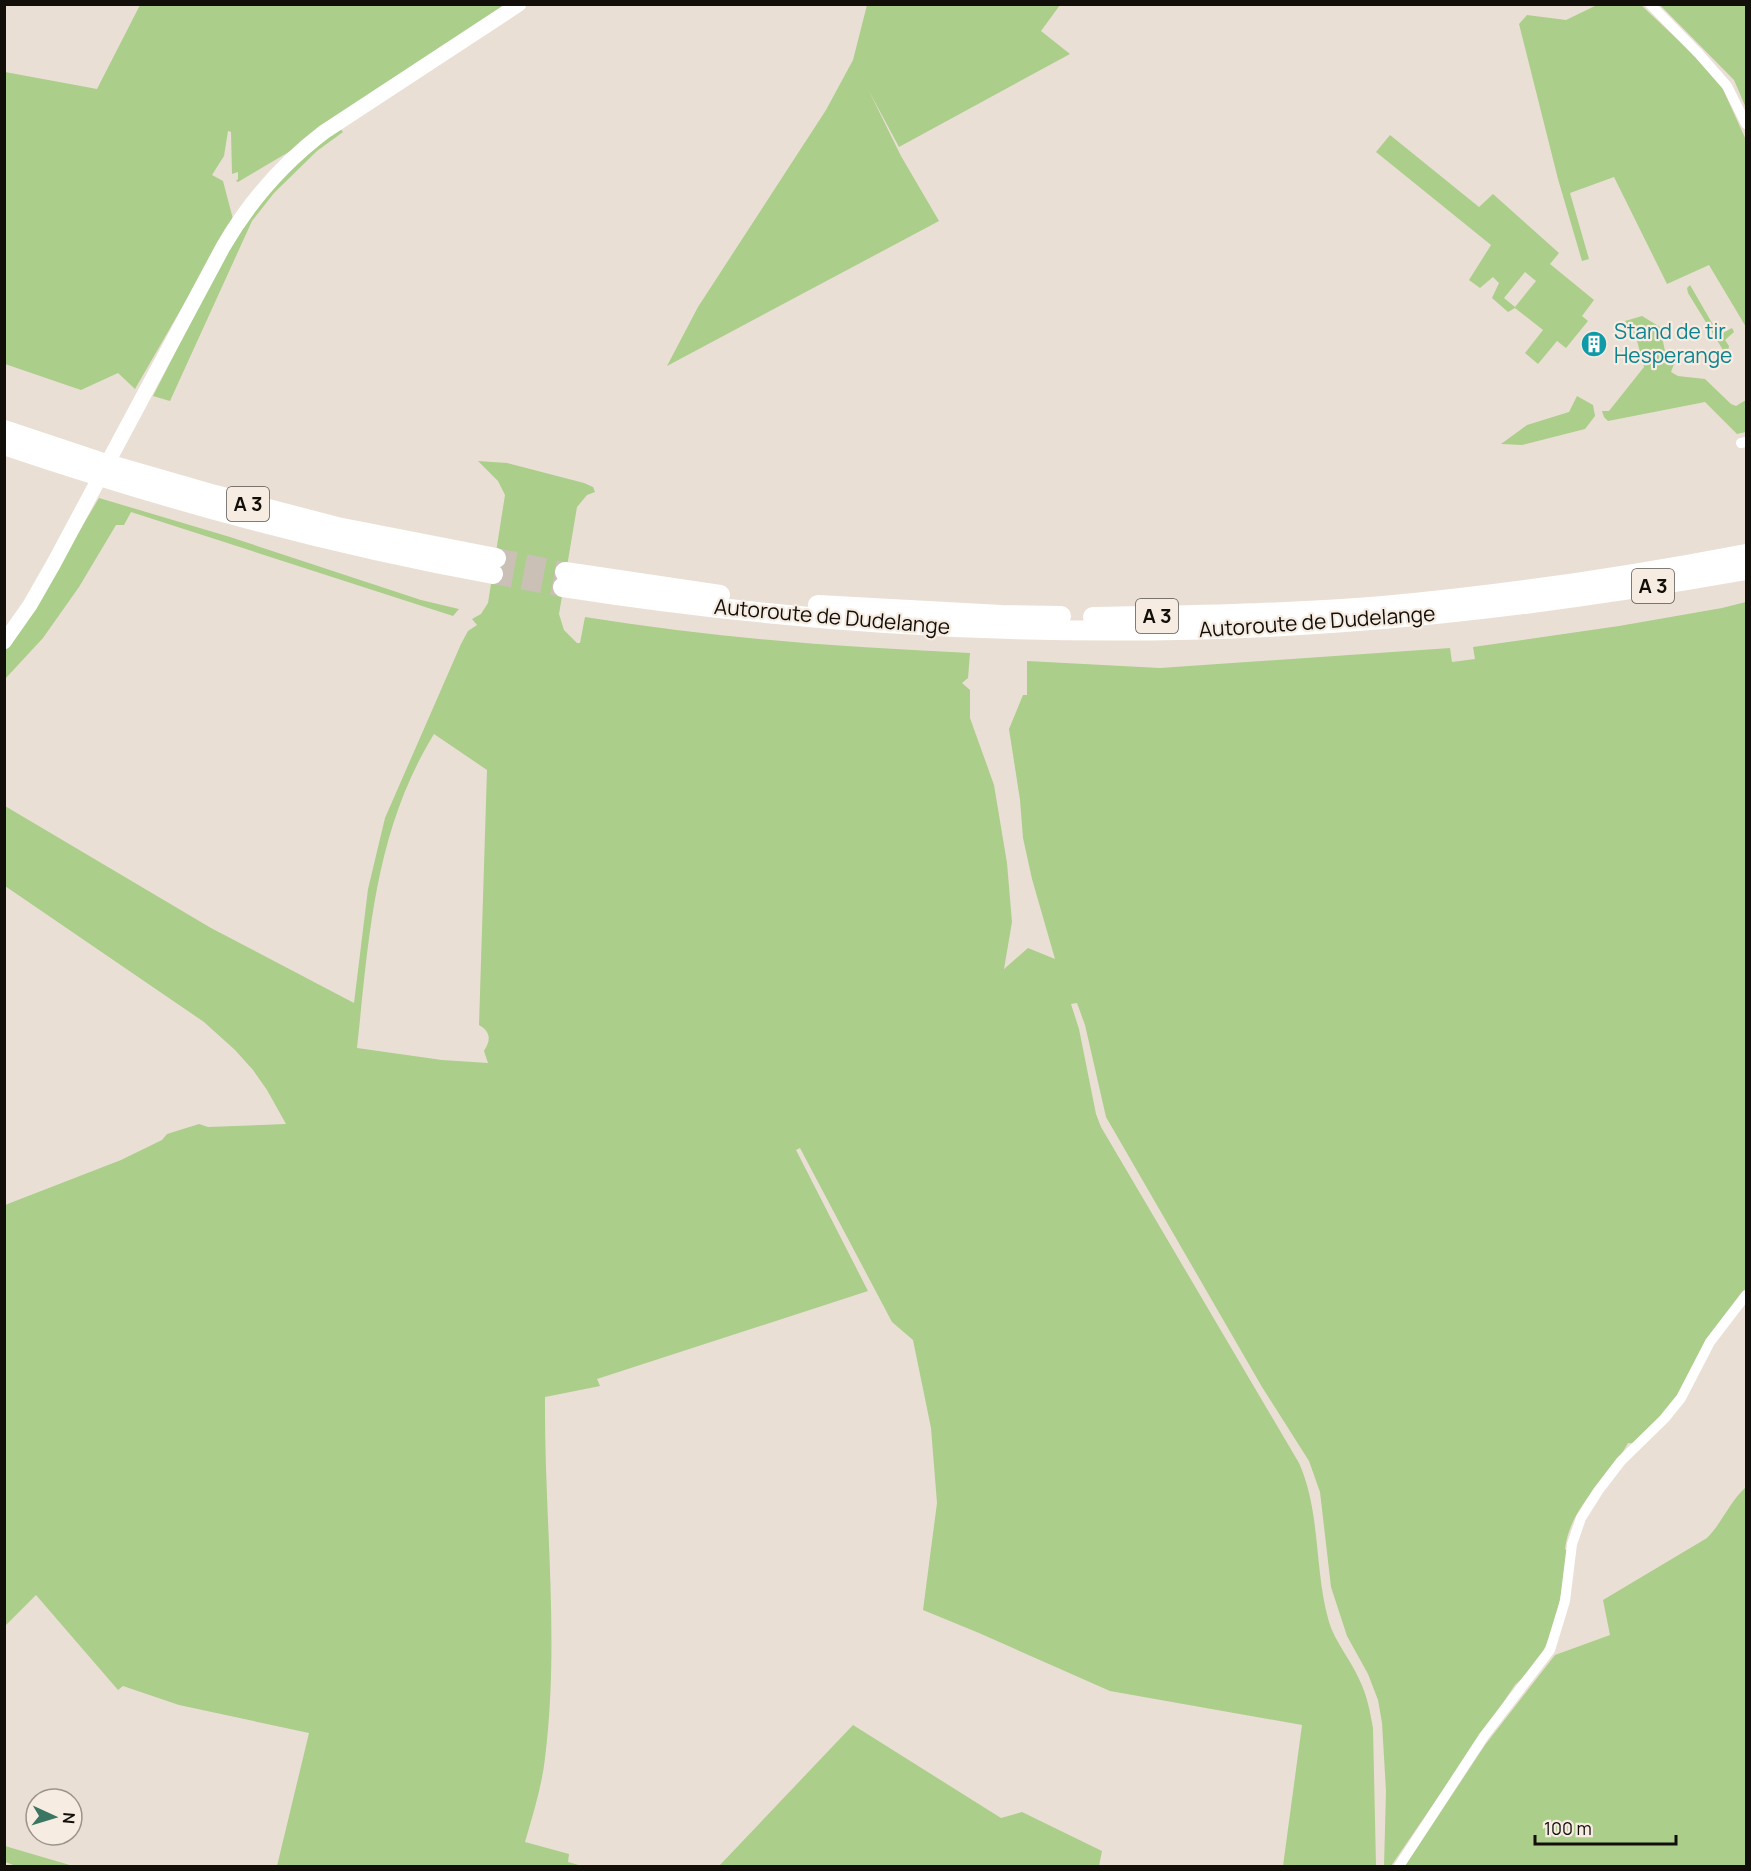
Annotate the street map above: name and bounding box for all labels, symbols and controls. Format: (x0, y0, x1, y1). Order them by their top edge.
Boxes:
place label: Stand de tir Hesperange (1614, 317, 1732, 369)
building icon: Stand de tir Hesperange (1579, 329, 1609, 359)
road number: A 3 (227, 487, 269, 521)
road number: A 3 (1632, 569, 1674, 603)
street label: Autoroute de Dudelange (713, 592, 951, 640)
road number: A 3 (1136, 599, 1178, 633)
street label: Autoroute de Dudelange (1198, 599, 1436, 643)
north arrow (24, 1787, 84, 1847)
scale bar (1535, 1808, 1676, 1846)
text: N (58, 1812, 80, 1825)
text: 100 m (1544, 1816, 1592, 1840)

